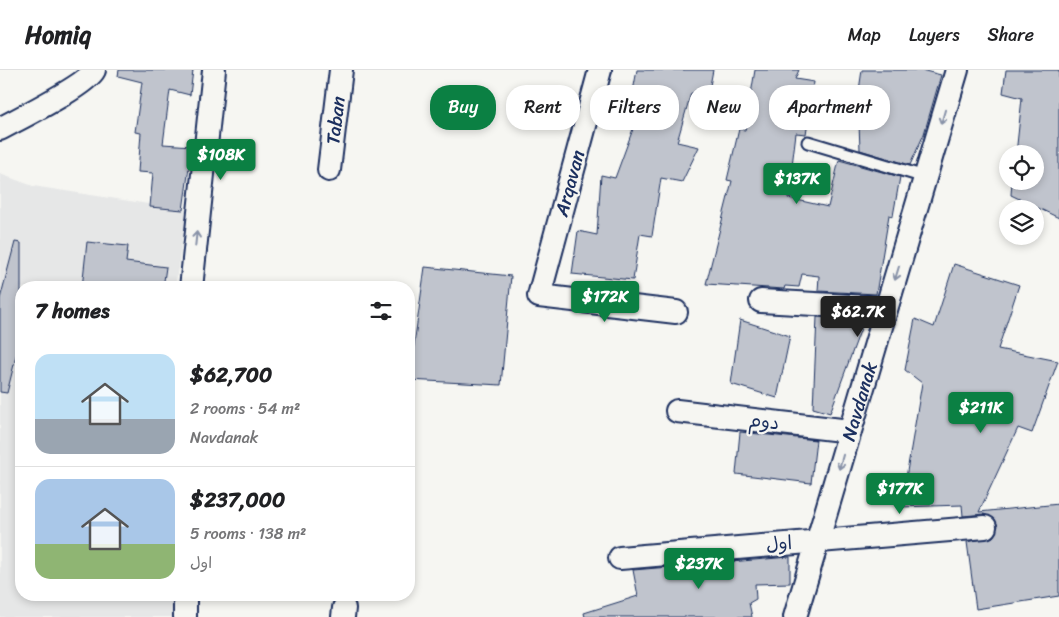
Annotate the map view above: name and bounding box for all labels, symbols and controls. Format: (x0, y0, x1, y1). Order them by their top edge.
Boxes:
text: Homiq (25, 14, 91, 56)
text: Map (848, 19, 881, 51)
text: Layers (909, 19, 960, 51)
text: Share (988, 19, 1034, 51)
chip: Buy (430, 85, 496, 130)
chip: Rent (506, 85, 580, 130)
chip: Filters (590, 85, 679, 130)
chip: New (689, 85, 759, 130)
chip: Apartment (769, 85, 890, 130)
street label: Taban (316, 94, 355, 147)
one-way arrow (938, 108, 948, 124)
pin: $108K (186, 138, 256, 181)
text: $108K (197, 140, 245, 169)
map controls (999, 145, 1044, 245)
button: locate (999, 145, 1044, 190)
street label: Arqavan (545, 146, 594, 221)
pin: $137K (762, 162, 832, 205)
text: $137K (774, 164, 820, 193)
button: layers (999, 200, 1044, 245)
one-way arrow (191, 231, 201, 247)
one-way arrow (891, 264, 901, 280)
pin: $172K (570, 280, 640, 323)
text: $172K (582, 282, 628, 311)
text: 7 homes (35, 292, 110, 330)
pin: $62.7K (817, 296, 899, 338)
icon: filters (367, 297, 395, 325)
text: $62.7K (832, 297, 884, 326)
text: $62,700 (190, 356, 272, 394)
street label: Navdanak (832, 357, 887, 445)
icon: home (75, 374, 135, 434)
pin: $211K (946, 392, 1016, 434)
text: $211K (959, 393, 1003, 422)
text: 2 rooms · 54 m² (190, 394, 300, 423)
street label: دوم (747, 403, 781, 440)
text: Navdanak (190, 423, 258, 452)
one-way arrow (835, 454, 845, 470)
pin: $177K (865, 472, 935, 515)
text: $177K (877, 474, 923, 503)
text: $237,000 (190, 481, 285, 519)
icon: home (75, 499, 135, 559)
text: 5 rooms · 138 m² (190, 519, 306, 548)
street label: اول (765, 526, 794, 561)
text: اول (190, 548, 212, 577)
pin: $237K (664, 548, 734, 590)
text: $237K (675, 549, 723, 578)

